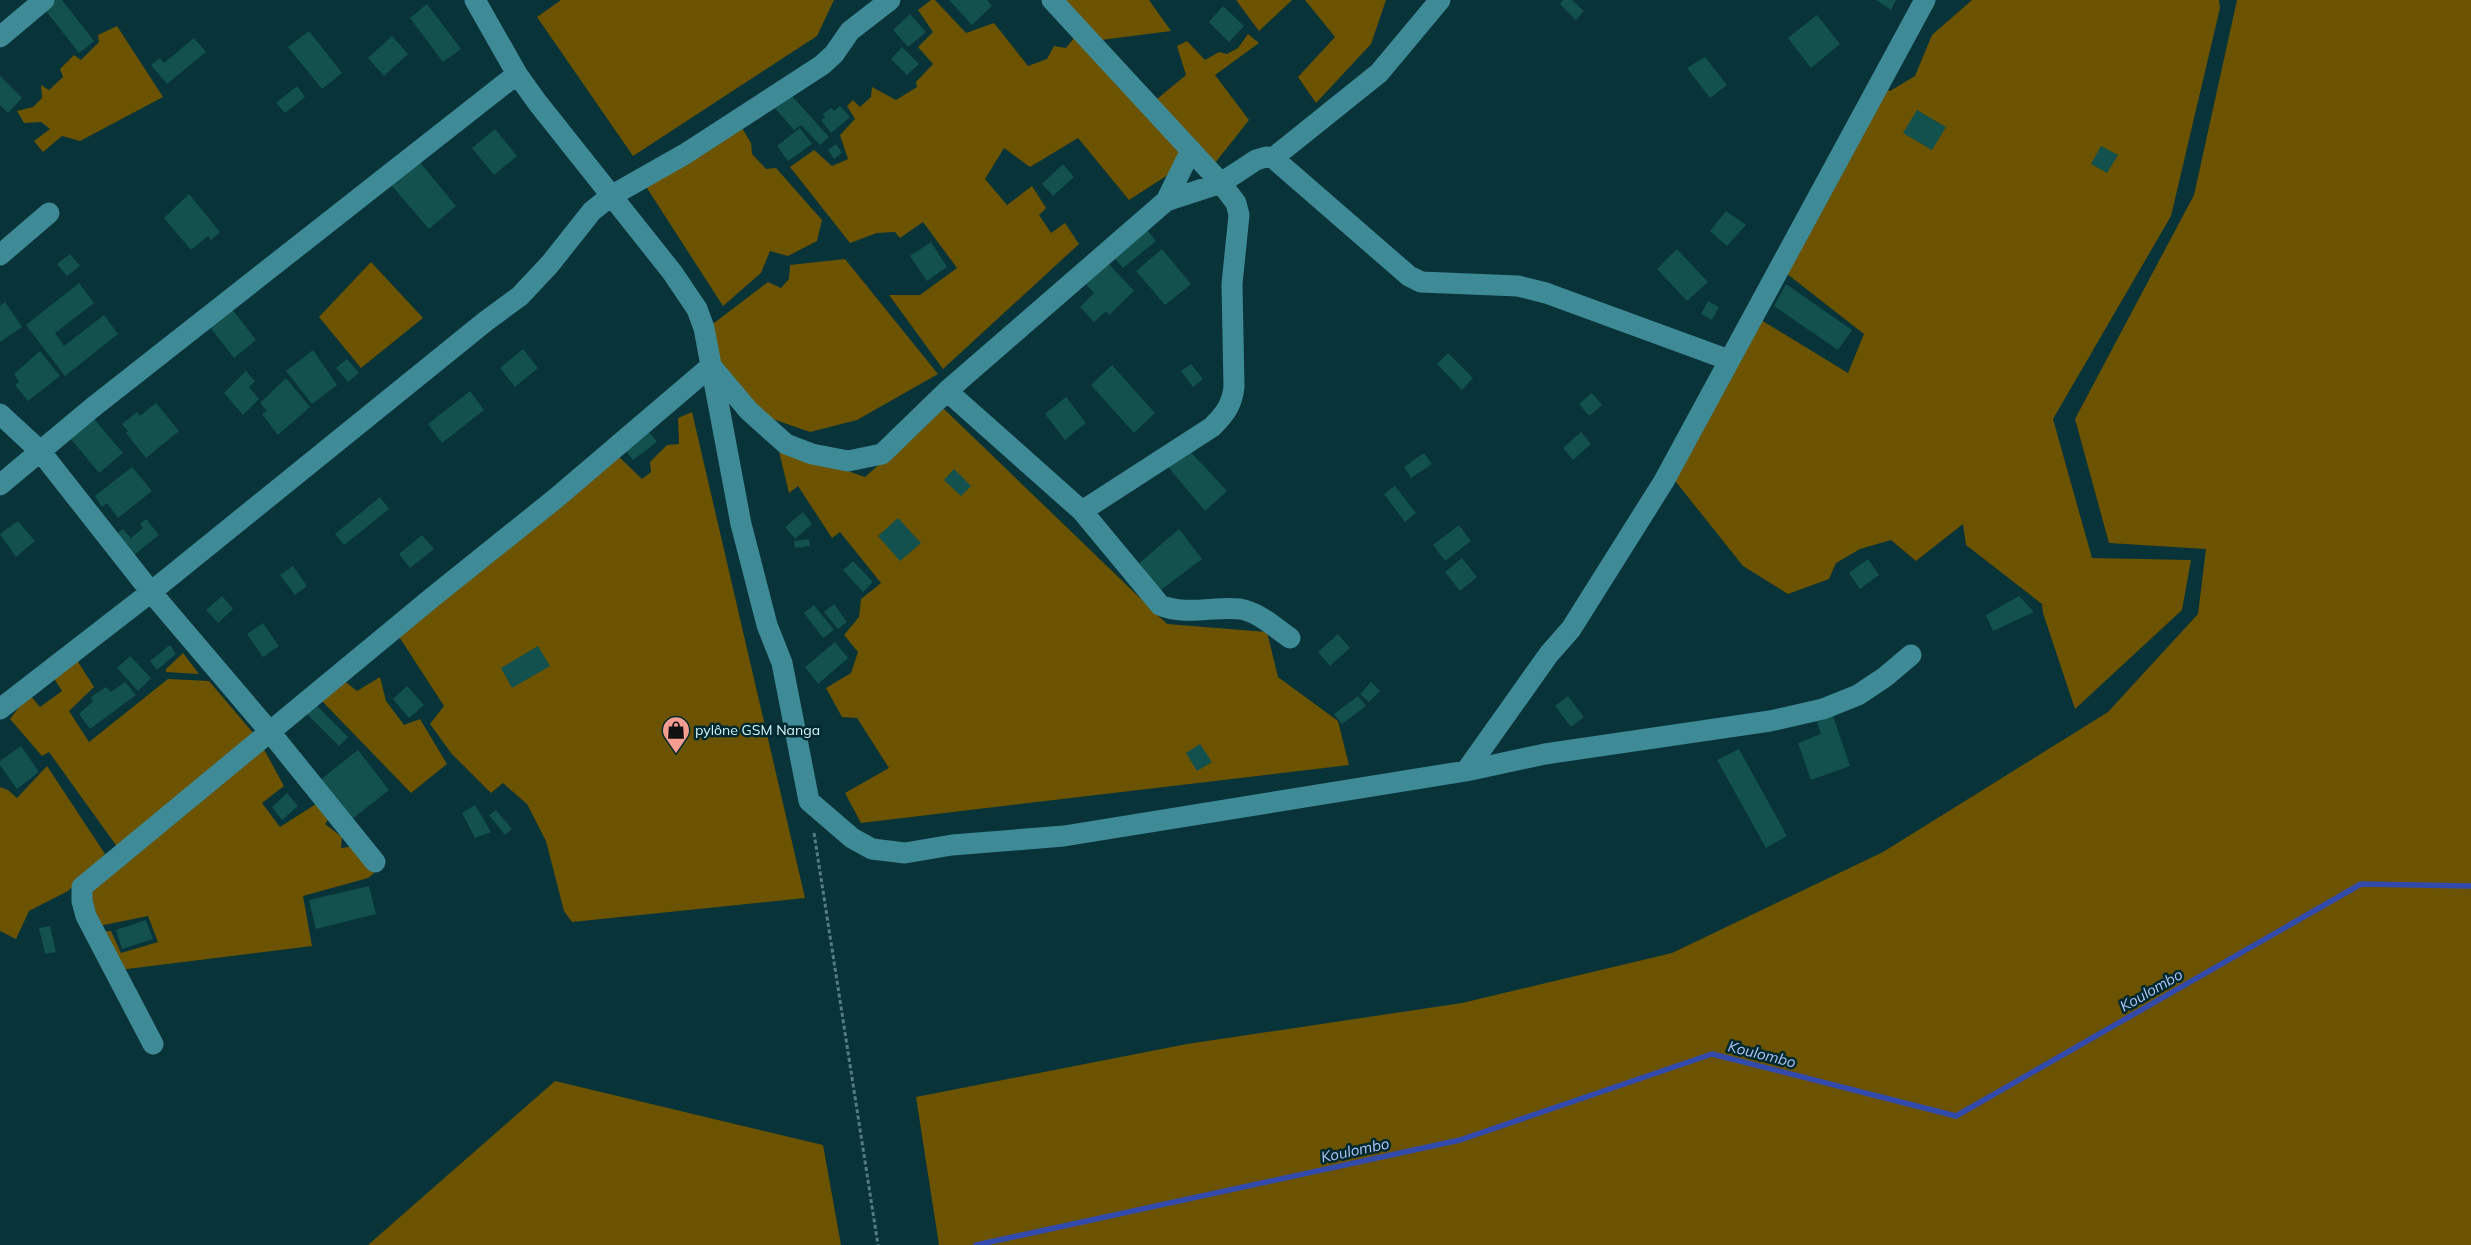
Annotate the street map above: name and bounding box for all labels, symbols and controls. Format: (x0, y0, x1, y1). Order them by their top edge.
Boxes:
shop icon: pylône GSM Nanga (661, 715, 691, 754)
place label: pylône GSM Nanga (695, 721, 820, 739)
water label: Koulombo (2116, 964, 2186, 1016)
water label: Koulombo (1726, 1036, 1798, 1072)
water label: Koulombo (1319, 1133, 1391, 1167)

